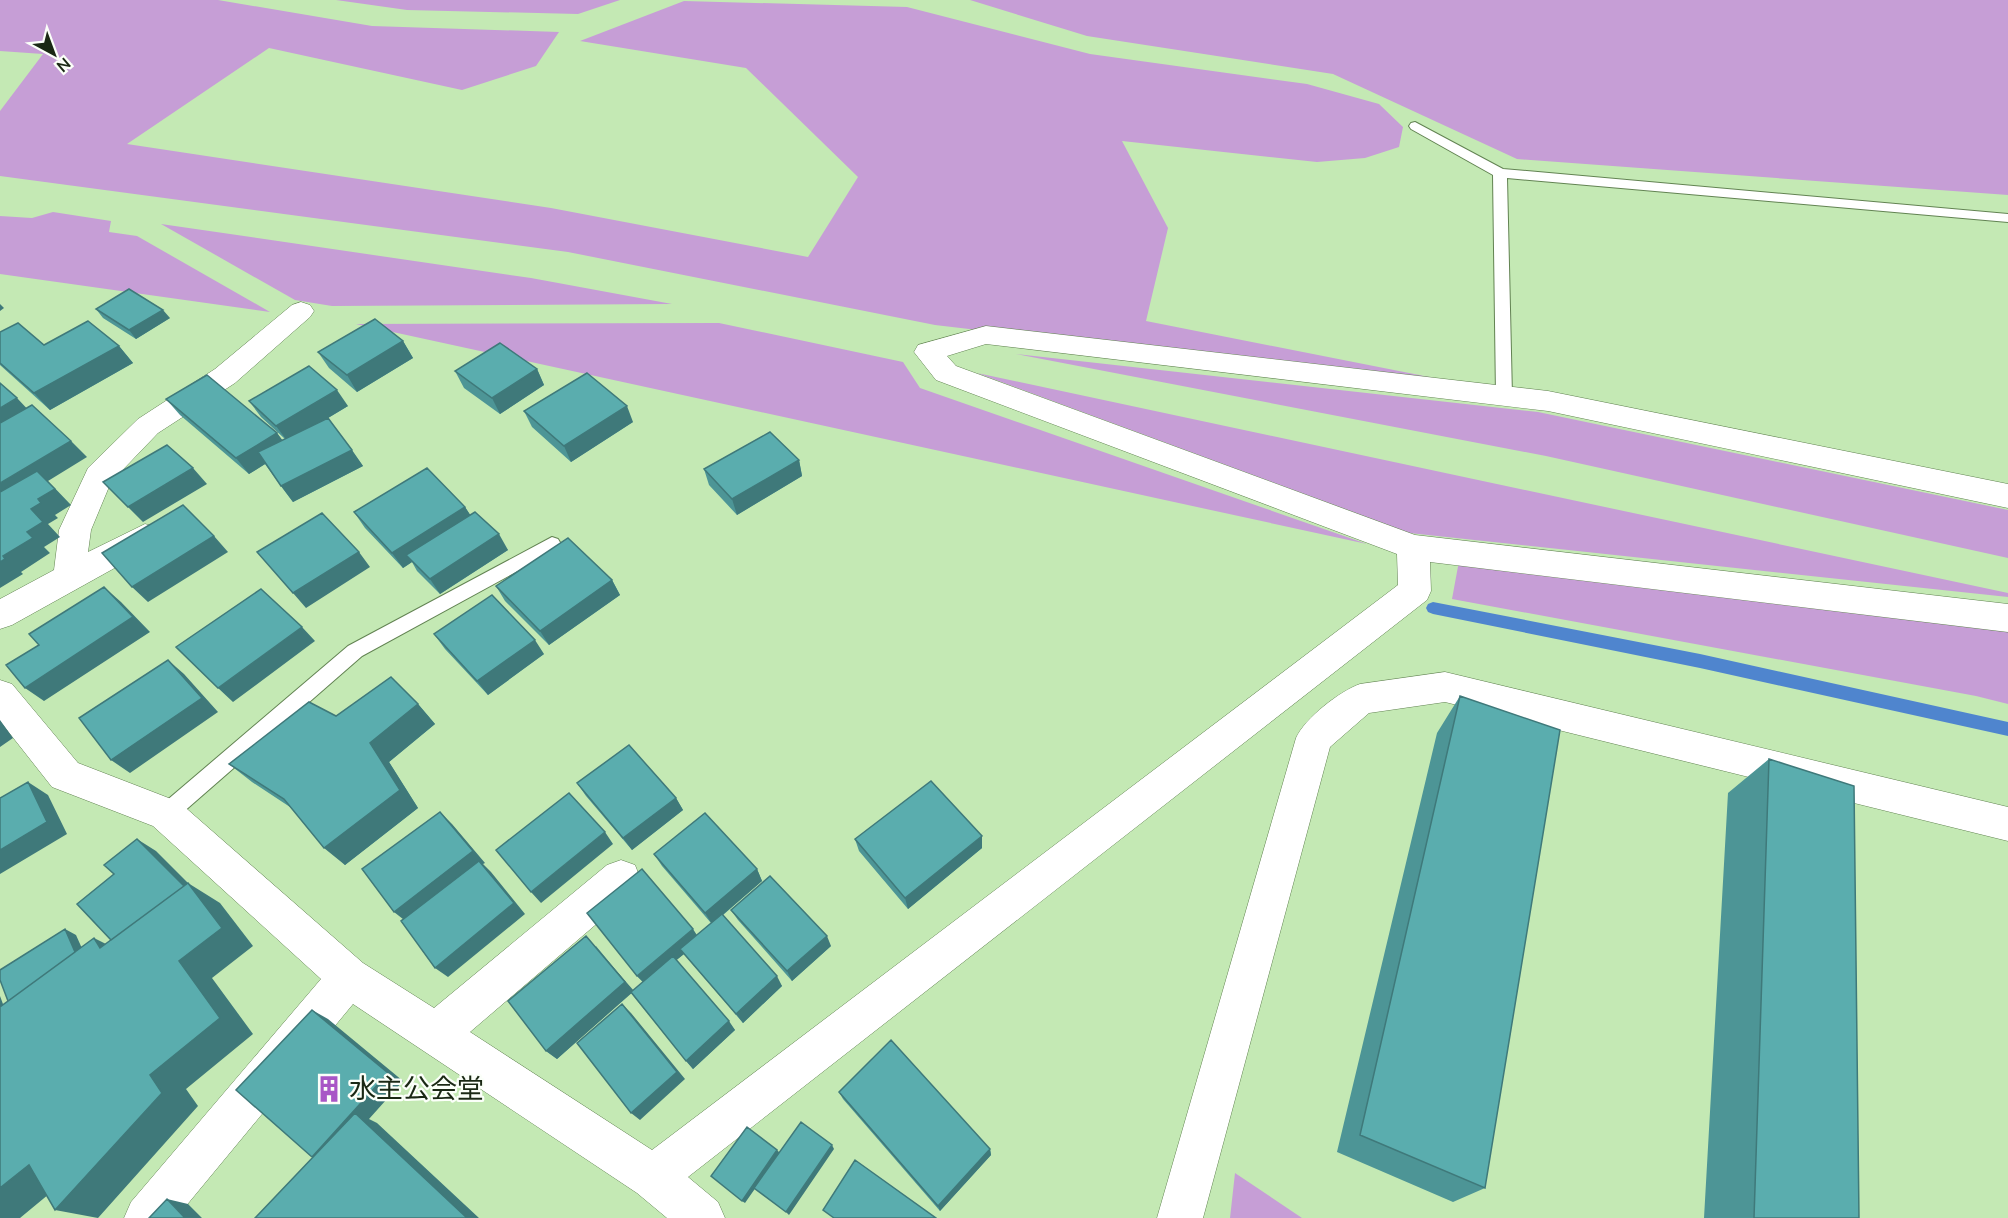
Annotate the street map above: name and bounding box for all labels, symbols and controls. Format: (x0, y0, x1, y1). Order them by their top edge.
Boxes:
north arrow (24, 24, 84, 84)
text: N (53, 54, 75, 77)
place label: 水主公会堂 (349, 1071, 484, 1105)
building icon: 水主公会堂 (314, 1074, 344, 1104)

